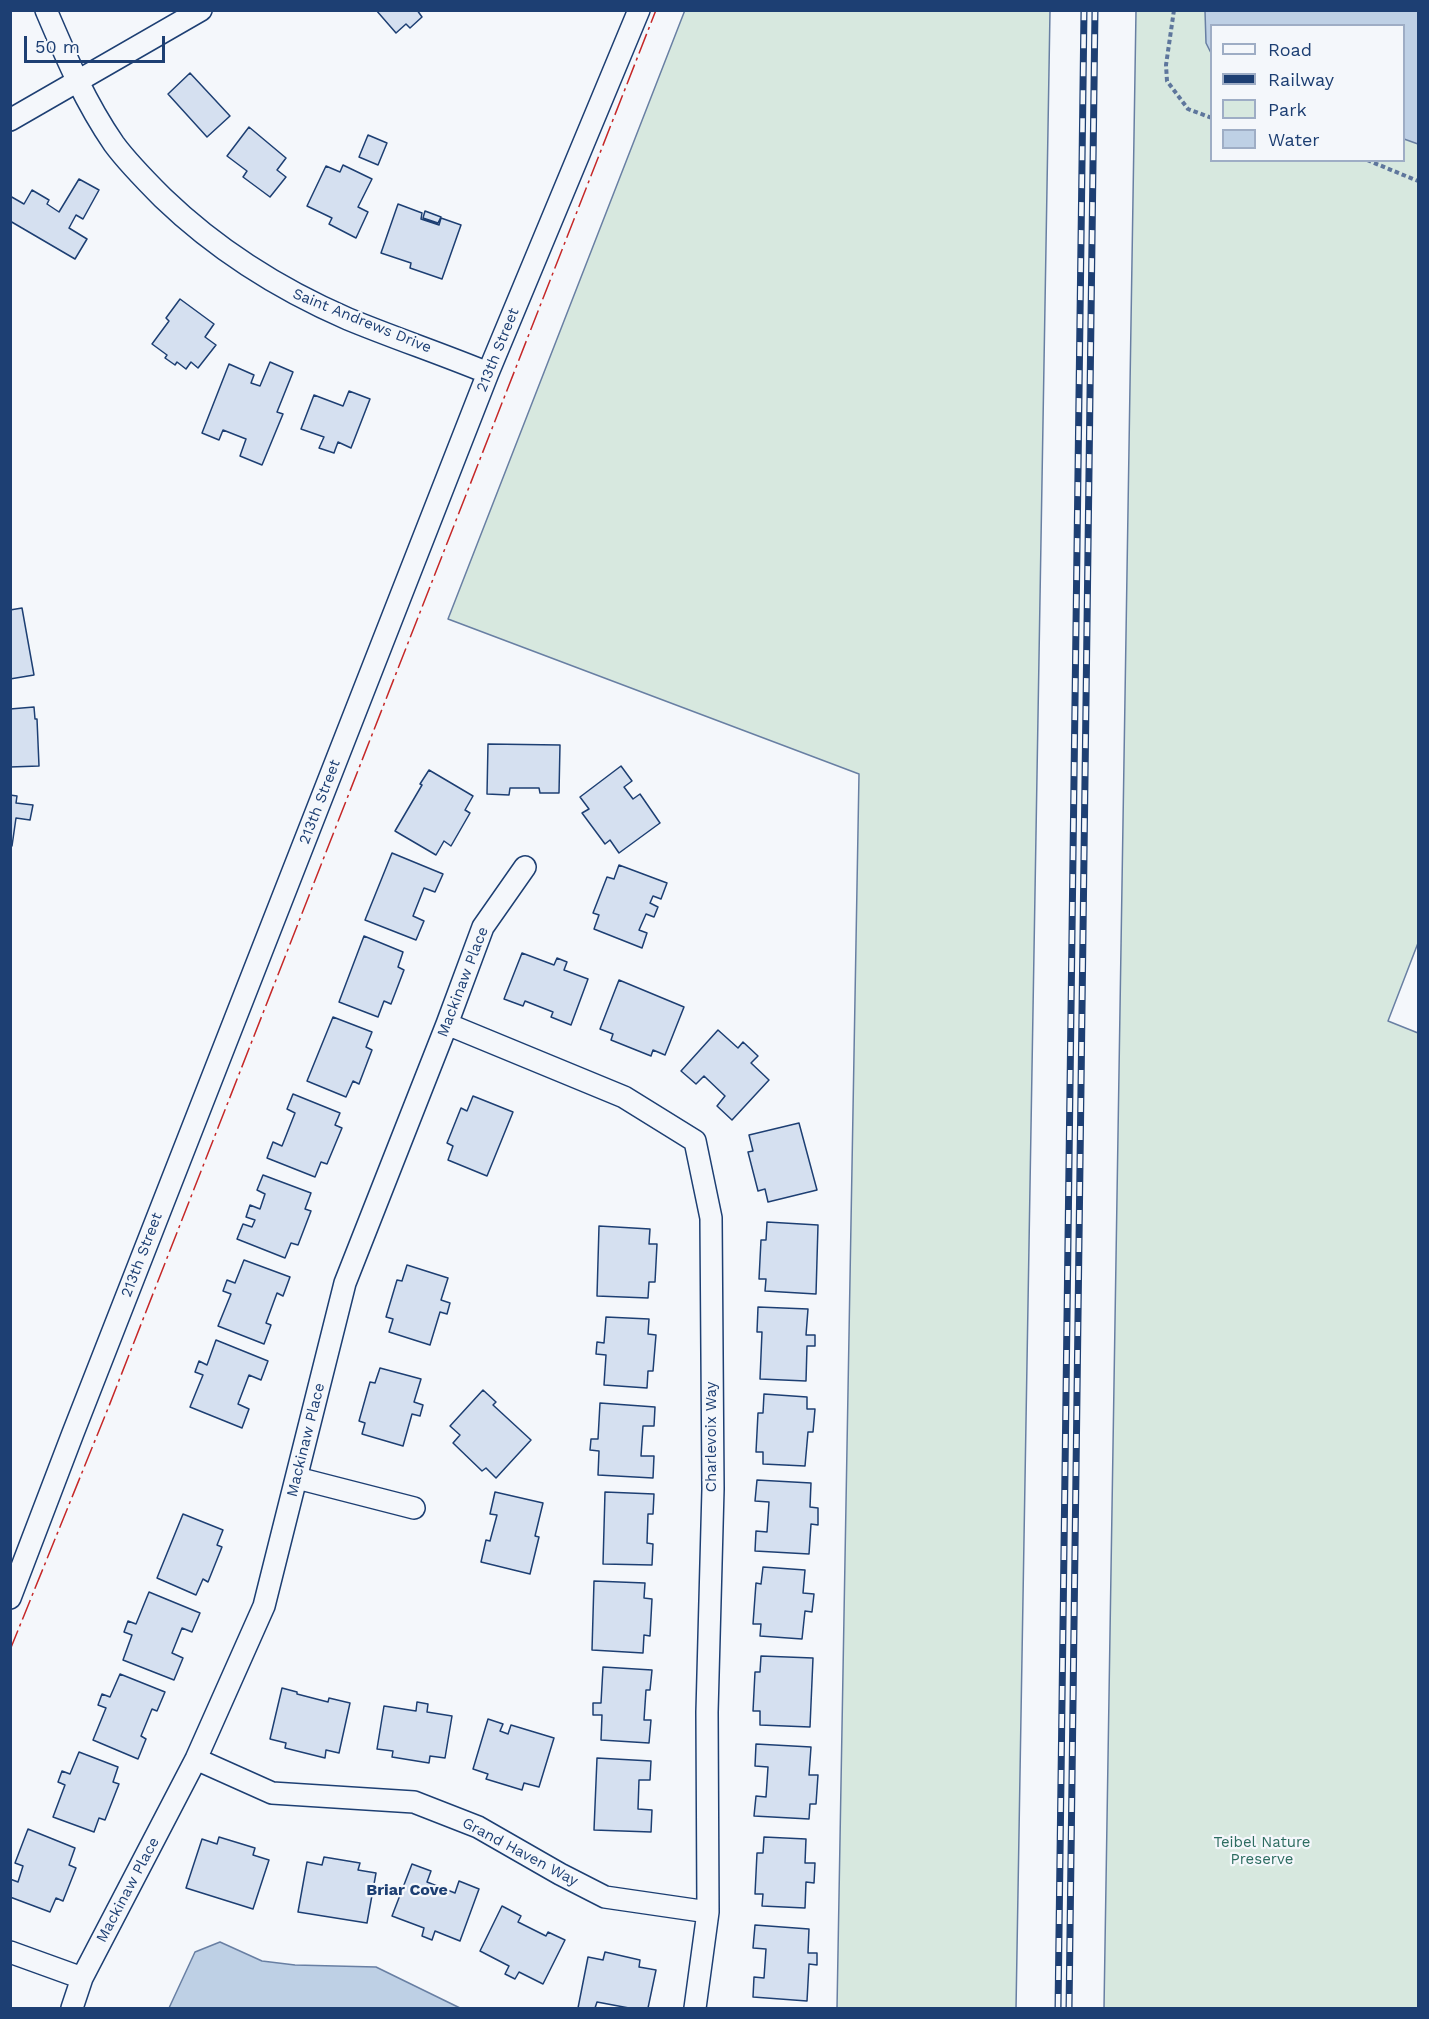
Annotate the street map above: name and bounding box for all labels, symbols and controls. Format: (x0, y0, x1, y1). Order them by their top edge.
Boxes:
scale bar (27, 24, 168, 62)
legend (1210, 24, 1405, 162)
text: 50 m (35, 36, 80, 57)
text: Road (1268, 39, 1312, 60)
text: Railway (1268, 69, 1334, 90)
text: Park (1268, 99, 1307, 120)
text: Water (1268, 129, 1320, 150)
street label: Saint Andrews Drive (290, 285, 434, 357)
street label: 213th Street (473, 305, 523, 395)
street label: 213th Street (296, 757, 344, 847)
street label: Mackinaw Place (434, 924, 492, 1040)
street label: 213th Street (118, 1210, 166, 1300)
street label: Mackinaw Place (283, 1381, 329, 1499)
street label: Charlevoix Way (703, 1382, 721, 1492)
street label: Grand Haven Way (459, 1814, 581, 1890)
street label: Mackinaw Place (93, 1834, 163, 1946)
park label: Teibel Nature Preserve (1213, 1834, 1311, 1869)
district label: Briar Cove (366, 1880, 448, 1900)

